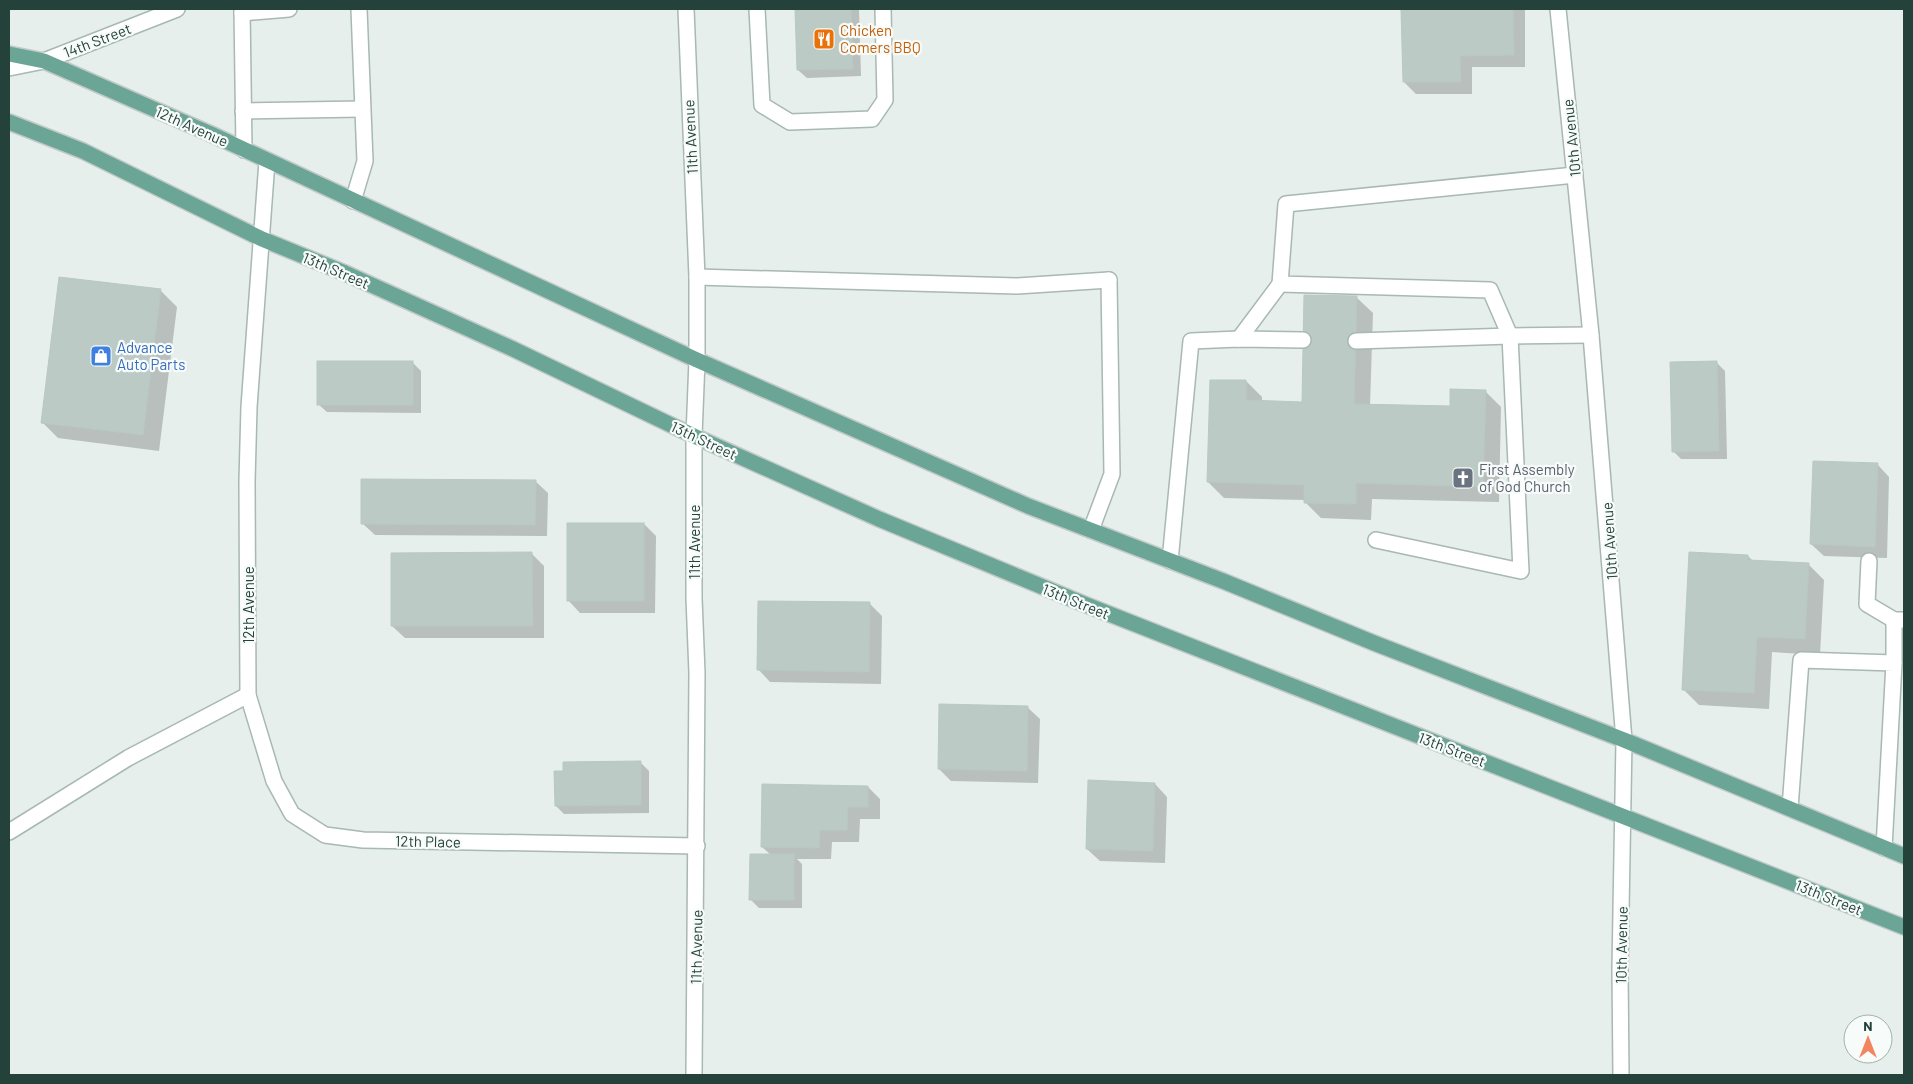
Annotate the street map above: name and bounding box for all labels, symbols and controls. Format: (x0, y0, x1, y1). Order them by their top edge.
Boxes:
street label: 14th Street (61, 19, 133, 61)
place label: Chicken Comers BBQ (840, 21, 921, 56)
restaurant icon: Chicken Comers BBQ (812, 27, 836, 51)
street label: 10th Avenue (1558, 98, 1584, 178)
street label: 11th Avenue (679, 99, 701, 175)
street label: 12th Avenue (153, 102, 231, 150)
street label: 13th Street (300, 248, 372, 292)
place label: Advance Auto Parts (117, 338, 185, 373)
shop icon: Advance Auto Parts (89, 344, 113, 368)
street label: 13th Street (668, 417, 740, 463)
place label: First Assembly of God Church (1479, 460, 1575, 495)
church icon: First Assembly of God Church (1451, 466, 1475, 490)
street label: 10th Avenue (1597, 501, 1621, 581)
street label: 11th Avenue (685, 505, 703, 579)
street label: 12th Avenue (239, 566, 257, 644)
street label: 13th Street (1040, 579, 1112, 623)
street label: 13th Street (1416, 728, 1488, 770)
street label: 12th Place (395, 831, 461, 851)
street label: 13th Street (1793, 875, 1865, 919)
street label: 10th Avenue (1611, 906, 1631, 984)
street label: 11th Avenue (686, 909, 706, 985)
north arrow (1843, 1014, 1893, 1064)
text: N (1863, 1017, 1873, 1034)

